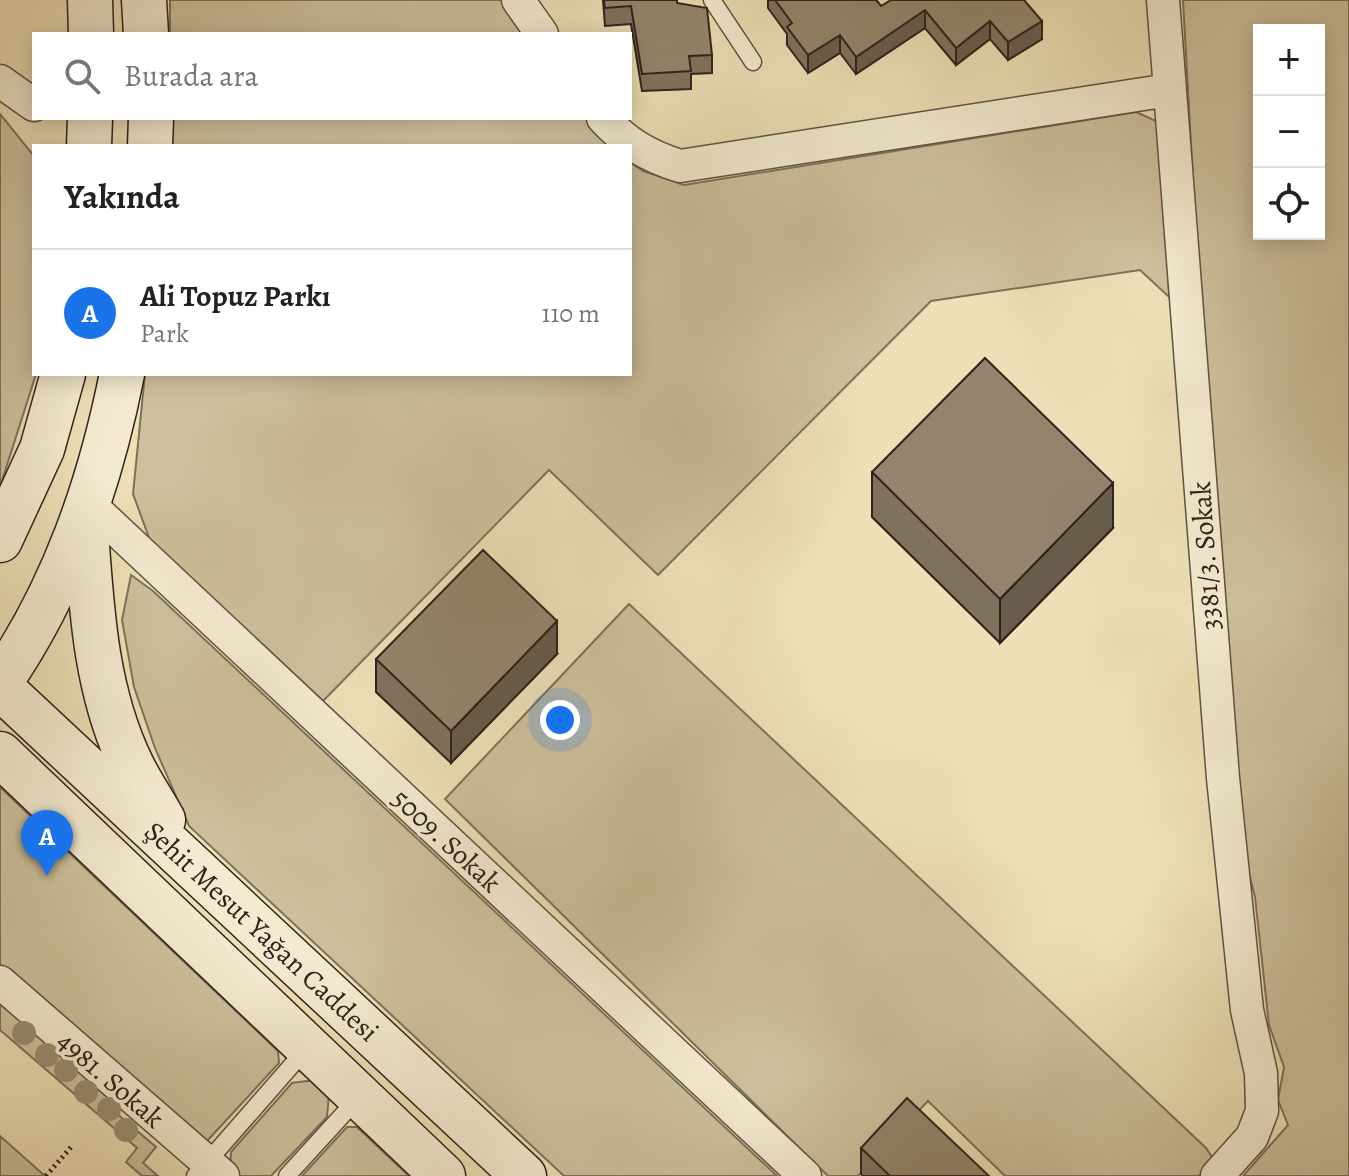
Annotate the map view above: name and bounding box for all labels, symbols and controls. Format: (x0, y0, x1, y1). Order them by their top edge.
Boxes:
map controls (1253, 24, 1325, 240)
button: + (1253, 24, 1325, 96)
search box (32, 32, 632, 120)
icon: search (60, 54, 104, 98)
text: Burada ara (124, 56, 259, 96)
button: − (1253, 96, 1325, 168)
button: locate (1253, 168, 1325, 240)
text: Yakında (64, 173, 180, 220)
text: Ali Topuz Parkı (140, 276, 330, 316)
text: A (82, 296, 98, 331)
text: 110 m (542, 296, 600, 331)
text: Park (140, 316, 189, 351)
street label: 3381/3. Sokak (1182, 480, 1230, 632)
your location (540, 700, 580, 740)
street label: 5009. Sokak (383, 780, 509, 901)
pin: A (21, 810, 73, 876)
street label: Şehit Mesut Yağan Caddesi (136, 813, 387, 1051)
street label: 4981. Sokak (49, 1023, 172, 1137)

